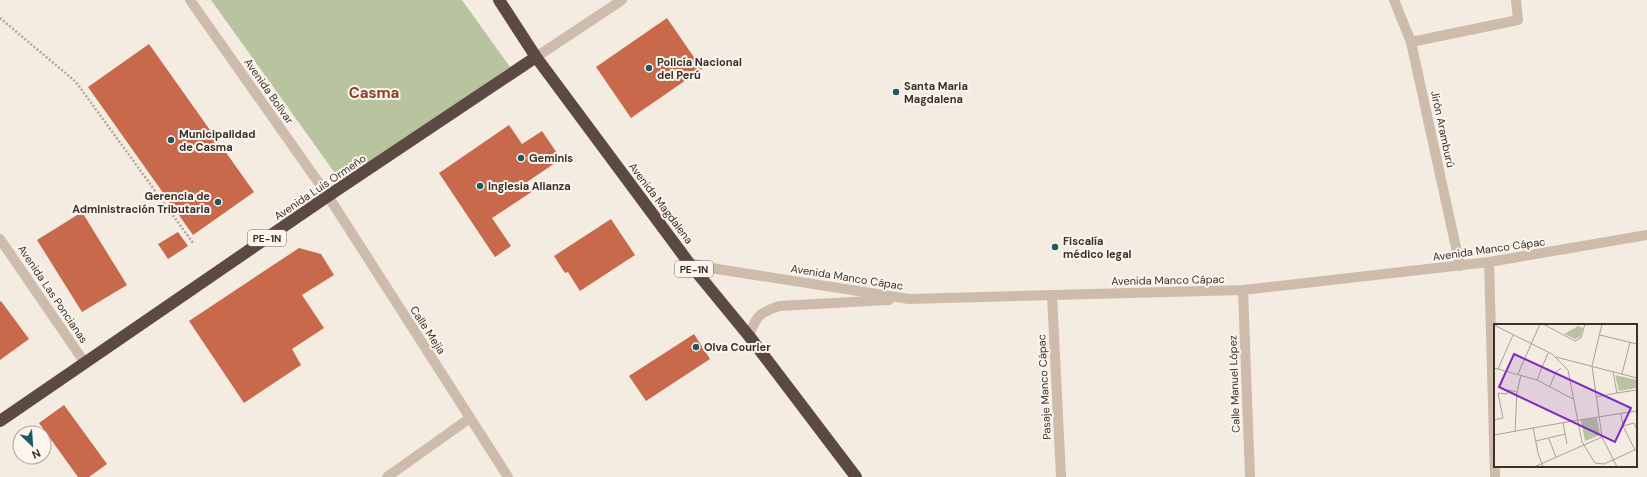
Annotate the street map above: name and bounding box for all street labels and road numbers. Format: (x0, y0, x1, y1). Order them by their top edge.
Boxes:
street label: Avenida Bolívar (241, 55, 297, 127)
street label: Jirón Aramburú (1428, 89, 1458, 169)
street label: Avenida Luis Ormeño (271, 151, 369, 223)
street label: Avenida Magdalena (626, 160, 696, 246)
road number: PE-1N (248, 230, 286, 246)
street label: Avenida Manco Cápac (1432, 234, 1546, 264)
street label: Avenida Las Poncianas (15, 242, 91, 346)
road number: PE-1N (675, 261, 713, 277)
street label: Avenida Manco Cápac (790, 261, 904, 293)
street label: Avenida Manco Cápac (1111, 272, 1225, 288)
street label: Calle Mejía (407, 303, 449, 357)
street label: Pasaje Manco Cápac (1034, 334, 1054, 440)
street label: Calle Manuel López (1225, 335, 1243, 433)

